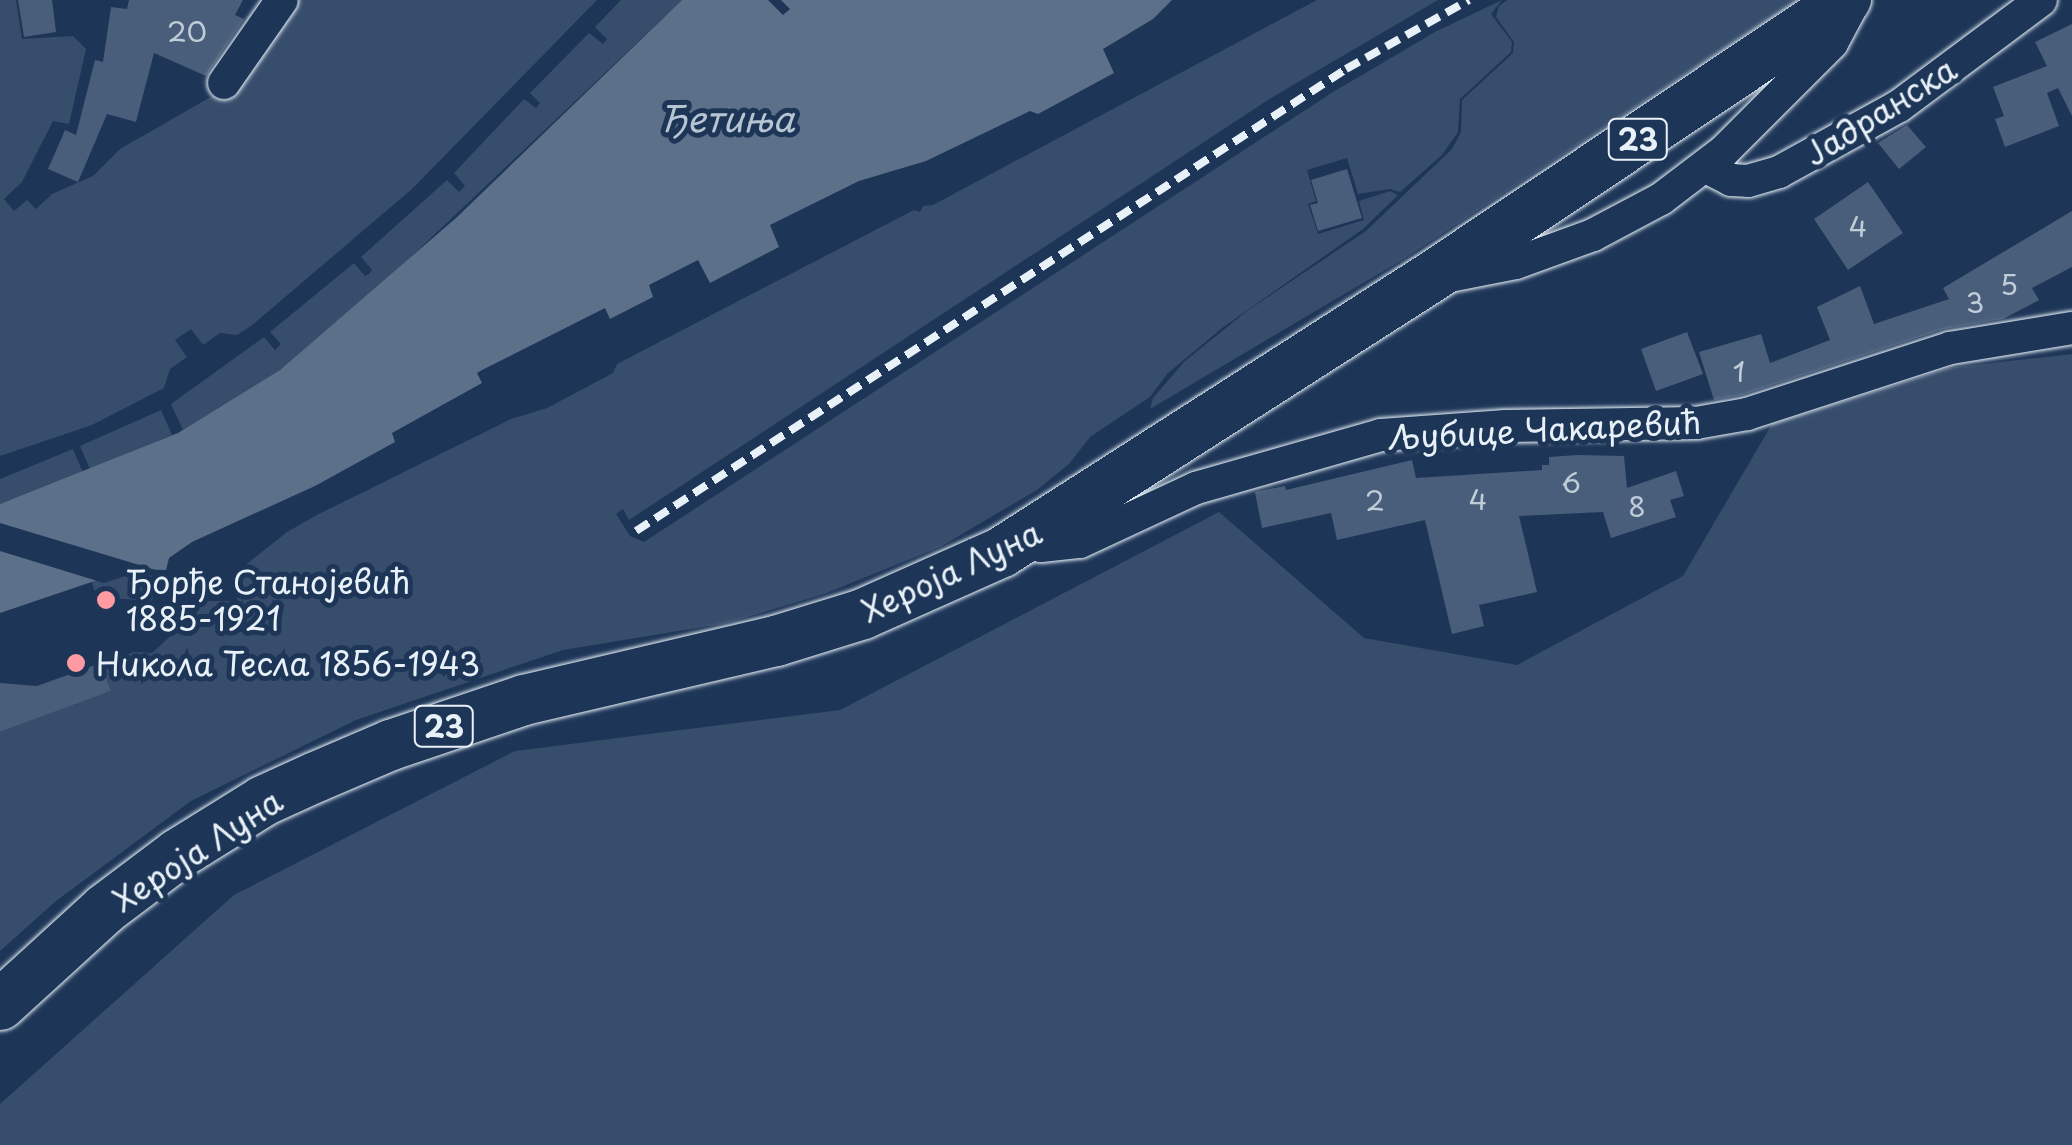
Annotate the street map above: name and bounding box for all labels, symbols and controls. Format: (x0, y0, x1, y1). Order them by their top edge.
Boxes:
house number: 20 (167, 14, 207, 48)
street label: Јадранска (1797, 49, 1963, 173)
water label: Ђетиња (659, 97, 795, 139)
road number: 23 (1606, 114, 1670, 164)
house number: 4 (1849, 209, 1867, 243)
house number: 5 (2000, 267, 2018, 301)
house number: 3 (1966, 285, 1984, 319)
house number: 1 (1733, 354, 1745, 388)
street label: Љубице Чакаревић (1387, 402, 1701, 456)
house number: 6 (1561, 465, 1581, 499)
house number: 4 (1469, 482, 1487, 516)
house number: 2 (1365, 483, 1385, 517)
house number: 8 (1628, 489, 1646, 523)
street label: Хероја Луна (855, 512, 1047, 630)
place label: Ђорђе Станојевић 1885-1921 (126, 563, 414, 638)
marker: Ђорђе Станојевић 1885-1921 (95, 589, 117, 611)
place label: Никола Тесла 1856-1943 (96, 644, 482, 682)
marker: Никола Тесла 1856-1943 (65, 652, 87, 674)
road number: 23 (412, 701, 476, 751)
street label: Хероја Луна (105, 781, 289, 919)

